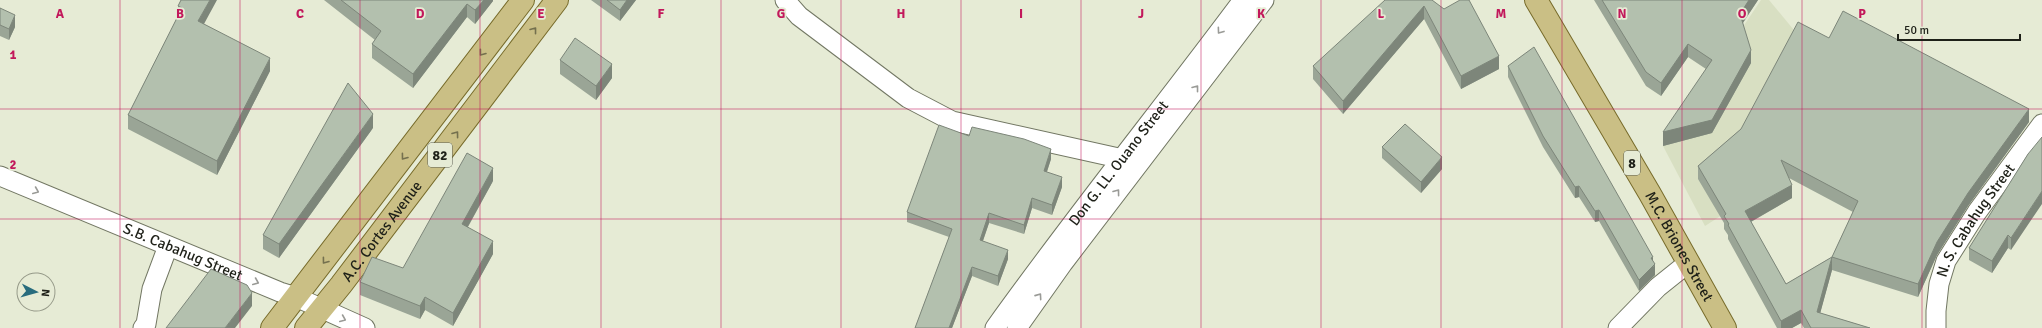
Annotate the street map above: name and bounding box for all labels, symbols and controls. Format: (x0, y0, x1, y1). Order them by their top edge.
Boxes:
text: A (56, 6, 65, 22)
text: B (176, 6, 184, 22)
text: C (296, 6, 304, 22)
text: D (416, 6, 425, 22)
text: E (537, 6, 545, 22)
text: F (658, 6, 665, 22)
text: G (777, 6, 785, 22)
text: H (897, 6, 905, 22)
text: I (1019, 6, 1023, 22)
text: J (1138, 6, 1144, 22)
text: K (1257, 6, 1265, 22)
text: L (1378, 6, 1385, 22)
text: M (1496, 6, 1507, 22)
text: N (1617, 6, 1627, 22)
text: O (1738, 6, 1747, 22)
text: P (1858, 6, 1866, 22)
scale bar (1898, 16, 2020, 42)
text: 50 m (1904, 23, 1929, 38)
one-way arrow (1217, 27, 1224, 34)
one-way arrow (529, 28, 536, 35)
text: 1 (9, 47, 17, 63)
one-way arrow (480, 49, 487, 56)
one-way arrow (1191, 86, 1198, 93)
street label: Don G. LL. Ouano Street (1065, 97, 1172, 229)
one-way arrow (451, 132, 458, 139)
road number: 82 (428, 143, 452, 167)
road number: 8 (1624, 151, 1640, 175)
one-way arrow (402, 153, 409, 160)
text: 2 (9, 157, 17, 173)
street label: N. S. Cabahug Street (1933, 160, 2019, 279)
street label: A.C. Cortes Avenue (338, 177, 426, 285)
one-way arrow (32, 186, 39, 194)
street label: M.C. Briones Street (1641, 188, 1717, 304)
one-way arrow (1112, 189, 1119, 196)
street label: S.B. Cabahug Street (121, 219, 245, 284)
one-way arrow (323, 256, 330, 263)
north arrow (16, 272, 56, 312)
one-way arrow (251, 277, 259, 285)
text: N (39, 289, 52, 297)
one-way arrow (1034, 293, 1042, 300)
one-way arrow (339, 314, 346, 322)

